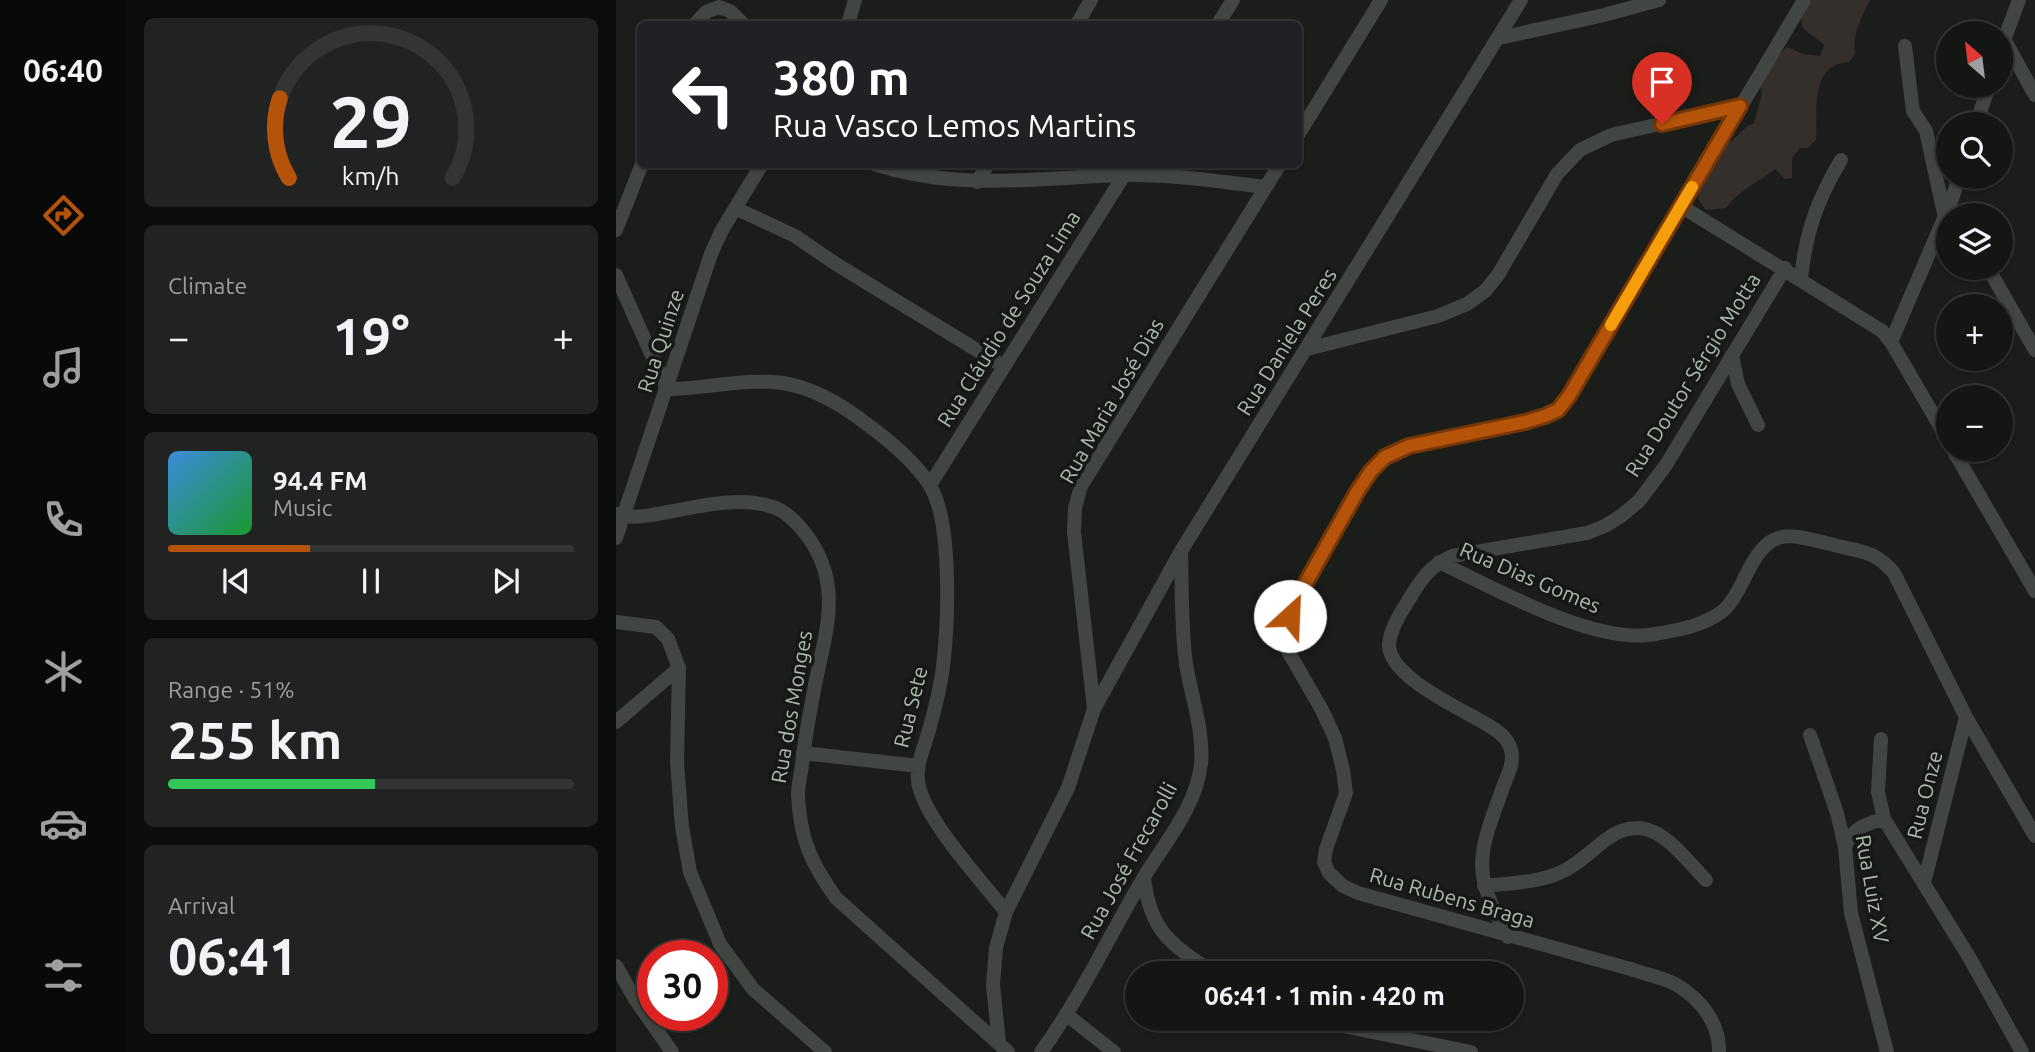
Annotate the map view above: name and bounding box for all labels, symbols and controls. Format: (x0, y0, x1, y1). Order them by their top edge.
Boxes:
north arrow (1936, 21, 2012, 98)
map controls (1936, 21, 2013, 462)
icon: left (658, 49, 749, 140)
text: 380 m (773, 49, 910, 104)
text: 06:40 (23, 52, 103, 88)
pin (1632, 52, 1692, 124)
icon: arrive (1643, 63, 1681, 101)
text: 29 (330, 81, 412, 163)
text: Rua Vasco Lemos Martins (773, 107, 1136, 143)
button: search (1936, 112, 2013, 189)
text: km/h (342, 162, 400, 190)
icon: directions (39, 191, 88, 240)
button: layers (1936, 203, 2013, 280)
street label: Rua Cláudio de Souza Lima (932, 206, 1085, 431)
street label: Rua Daniela Peres (1231, 264, 1341, 419)
street label: Rua Doutor Sérgio Motta (1620, 268, 1765, 481)
text: Climate (168, 273, 247, 298)
street label: Rua Quinze (632, 286, 688, 395)
button: + (1936, 294, 2013, 371)
text: 19° (332, 307, 410, 365)
street label: Rua Maria José Dias (1054, 314, 1168, 487)
text: − (168, 316, 189, 358)
text: + (553, 316, 574, 358)
icon: music (39, 343, 88, 392)
button: − (1936, 385, 2013, 462)
text: 94.4 FM (273, 466, 367, 495)
icon: phone (39, 495, 88, 544)
text: Music (273, 495, 332, 520)
street label: Rua Dias Gomes (1456, 537, 1604, 618)
icon: previous (217, 562, 255, 600)
icon: pause (352, 562, 390, 600)
icon: next (487, 562, 525, 600)
position arrow (1253, 579, 1327, 653)
street label: Rua dos Monges (766, 629, 816, 785)
icon: climate (39, 647, 88, 696)
street label: Rua Sete (888, 664, 932, 750)
text: Range · 51% (168, 677, 295, 702)
text: 255 km (168, 711, 342, 769)
street label: Rua Onze (1901, 748, 1947, 841)
street label: Rua José Frecarolli (1075, 778, 1181, 943)
icon: car (39, 799, 88, 848)
street label: Rua Luiz XV (1852, 833, 1894, 946)
street label: Rua Rubens Braga (1367, 862, 1538, 932)
text: Arrival (168, 893, 235, 918)
text: 06:41 (168, 927, 298, 985)
speed limit sign: 30 (637, 940, 728, 1031)
icon: filters (39, 951, 88, 1000)
text: 06:41 · 1 min · 420 m (1204, 981, 1445, 1010)

